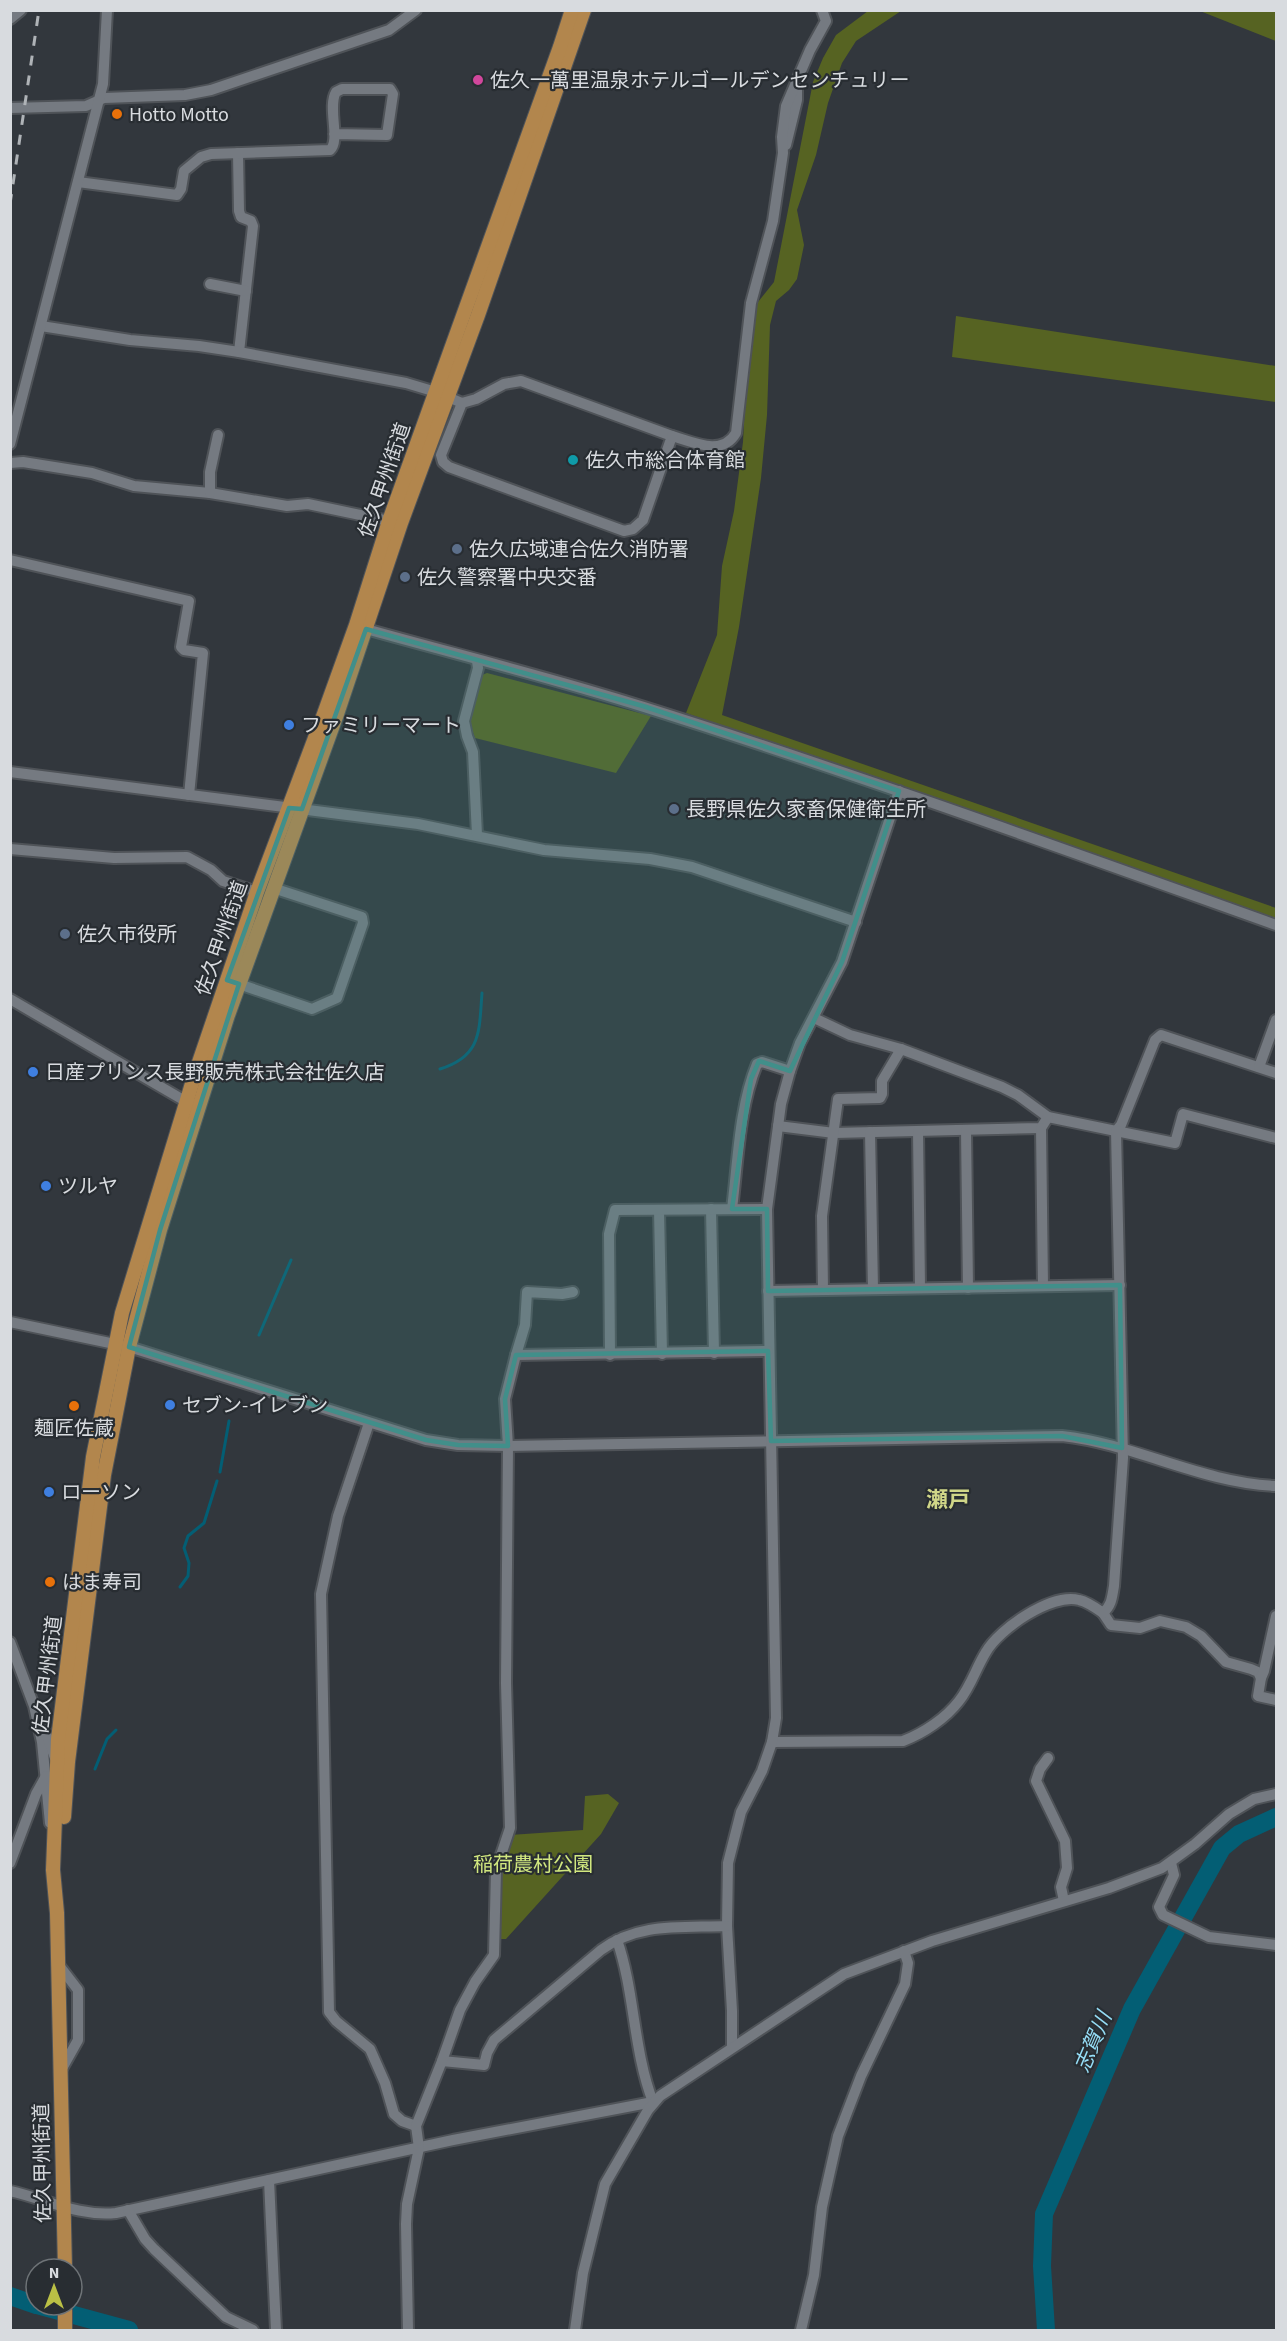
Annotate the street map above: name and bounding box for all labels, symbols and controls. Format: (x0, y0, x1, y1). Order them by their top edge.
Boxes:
place label: 佐久一萬里温泉ホテルゴールデンセンチュリー (490, 67, 910, 95)
marker: 佐久一萬里温泉ホテルゴールデンセンチュリー (471, 73, 485, 87)
place label: Hotto Motto (129, 101, 229, 129)
marker: Hotto Motto (110, 107, 124, 121)
street label: 佐久甲州街道 (352, 419, 418, 542)
place label: 佐久市総合体育館 (585, 447, 745, 475)
marker: 佐久市総合体育館 (566, 453, 580, 467)
place label: 佐久広域連合佐久消防署 (469, 536, 689, 564)
marker: 佐久広域連合佐久消防署 (450, 542, 464, 556)
place label: 佐久警察署中央交番 (417, 564, 597, 592)
marker: 佐久警察署中央交番 (398, 570, 412, 584)
place label: ファミリーマート (301, 712, 461, 740)
marker: ファミリーマート (282, 718, 296, 732)
place label: 長野県佐久家畜保健衛生所 (686, 796, 926, 824)
marker: 長野県佐久家畜保健衛生所 (667, 802, 681, 816)
street label: 佐久甲州街道 (189, 877, 255, 1000)
place label: 佐久市役所 (77, 921, 177, 949)
marker: 佐久市役所 (58, 927, 72, 941)
place label: 日産プリンス長野販売株式会社佐久店 (45, 1059, 385, 1087)
marker: 日産プリンス長野販売株式会社佐久店 (26, 1065, 40, 1079)
place label: ツルヤ (58, 1173, 118, 1201)
marker: ツルヤ (39, 1179, 53, 1193)
place label: セブン-イレブン (182, 1392, 328, 1420)
marker: セブン-イレブン (163, 1398, 177, 1412)
marker: 麺匠佐蔵 (67, 1399, 81, 1413)
place label: 麺匠佐蔵 (34, 1415, 114, 1443)
place label: ローソン (61, 1479, 141, 1507)
district label: 瀬戸 (926, 1484, 970, 1516)
marker: ローソン (42, 1485, 56, 1499)
place label: はま寿司 (62, 1569, 142, 1597)
marker: はま寿司 (43, 1575, 57, 1589)
street label: 佐久甲州街道 (27, 1614, 69, 1736)
park label: 稲荷農村公園 (473, 1851, 593, 1879)
water label: 志賀川 (1067, 2005, 1120, 2077)
street label: 佐久甲州街道 (28, 2103, 58, 2223)
north arrow (24, 2257, 84, 2317)
text: N (49, 2262, 59, 2284)

